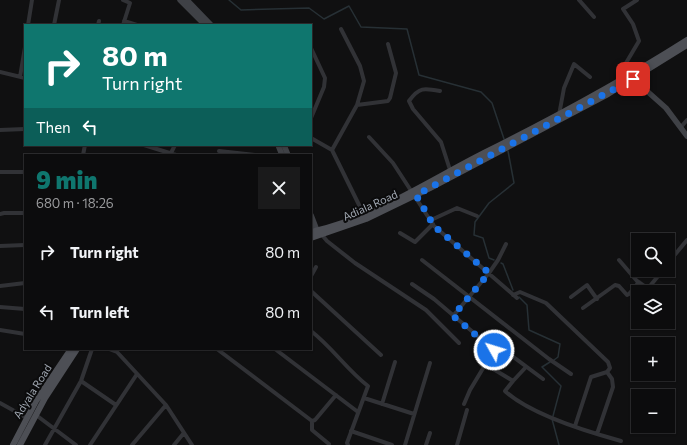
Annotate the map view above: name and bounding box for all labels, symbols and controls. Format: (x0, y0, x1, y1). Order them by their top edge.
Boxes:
text: 80 m (102, 38, 168, 72)
icon: right (36, 40, 88, 92)
pin (616, 62, 650, 96)
icon: arrive (622, 68, 644, 90)
text: Turn right (102, 72, 182, 94)
icon: left (79, 116, 101, 138)
text: Then (36, 118, 71, 136)
text: 9 min (36, 165, 97, 194)
button: close (258, 167, 300, 209)
street label: Adiala Road (341, 187, 399, 223)
text: 680 m · 18:26 (36, 195, 114, 211)
map controls (631, 233, 675, 433)
button: search (631, 233, 675, 277)
icon: right (36, 241, 58, 263)
text: Turn right (70, 243, 139, 261)
text: 80 m (265, 243, 300, 261)
button: layers (631, 285, 675, 329)
icon: left (36, 301, 58, 323)
text: Turn left (70, 303, 129, 321)
text: 80 m (265, 303, 300, 321)
position arrow (473, 329, 515, 371)
button: + (631, 337, 675, 381)
street label: Adyala Road (10, 362, 54, 420)
button: − (631, 389, 675, 433)

